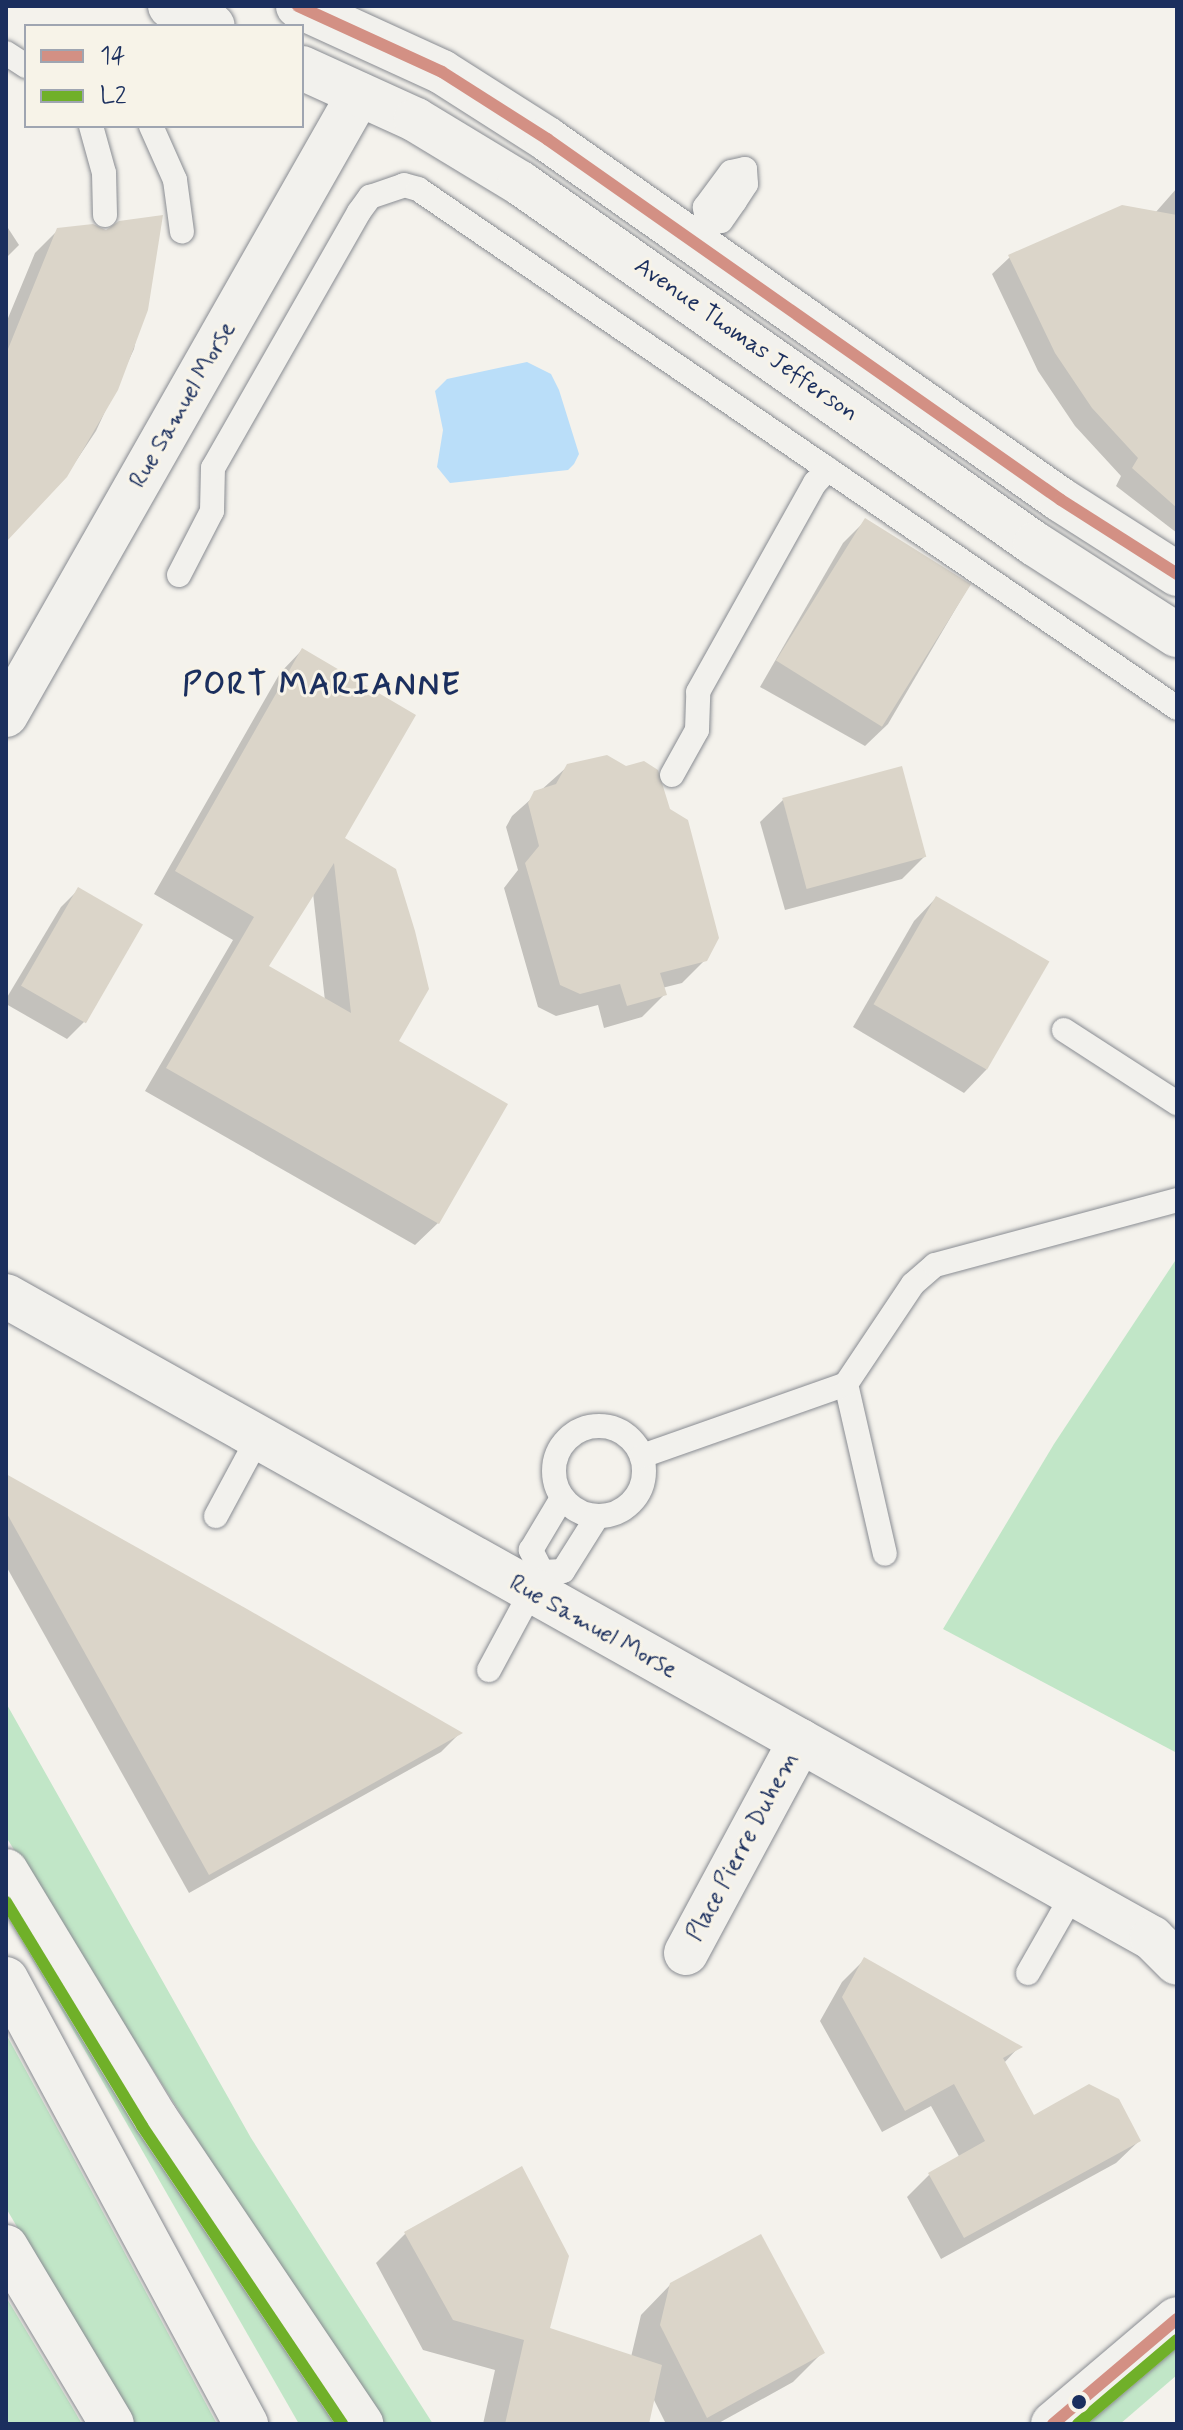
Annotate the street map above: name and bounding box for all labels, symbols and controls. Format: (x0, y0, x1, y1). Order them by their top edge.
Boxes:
legend (24, 24, 304, 128)
text: 14 (100, 41, 125, 72)
text: L2 (100, 81, 127, 112)
street label: Avenue Thomas Jefferson (627, 251, 865, 429)
street label: Rue Samuel Morse (125, 319, 241, 491)
district label: PORT MARIANNE (181, 666, 463, 704)
street label: Rue Samuel Morse (506, 1570, 680, 1684)
street label: Place Pierre Duhem (682, 1750, 804, 1944)
unlabelled marker (1071, 2394, 1087, 2410)

